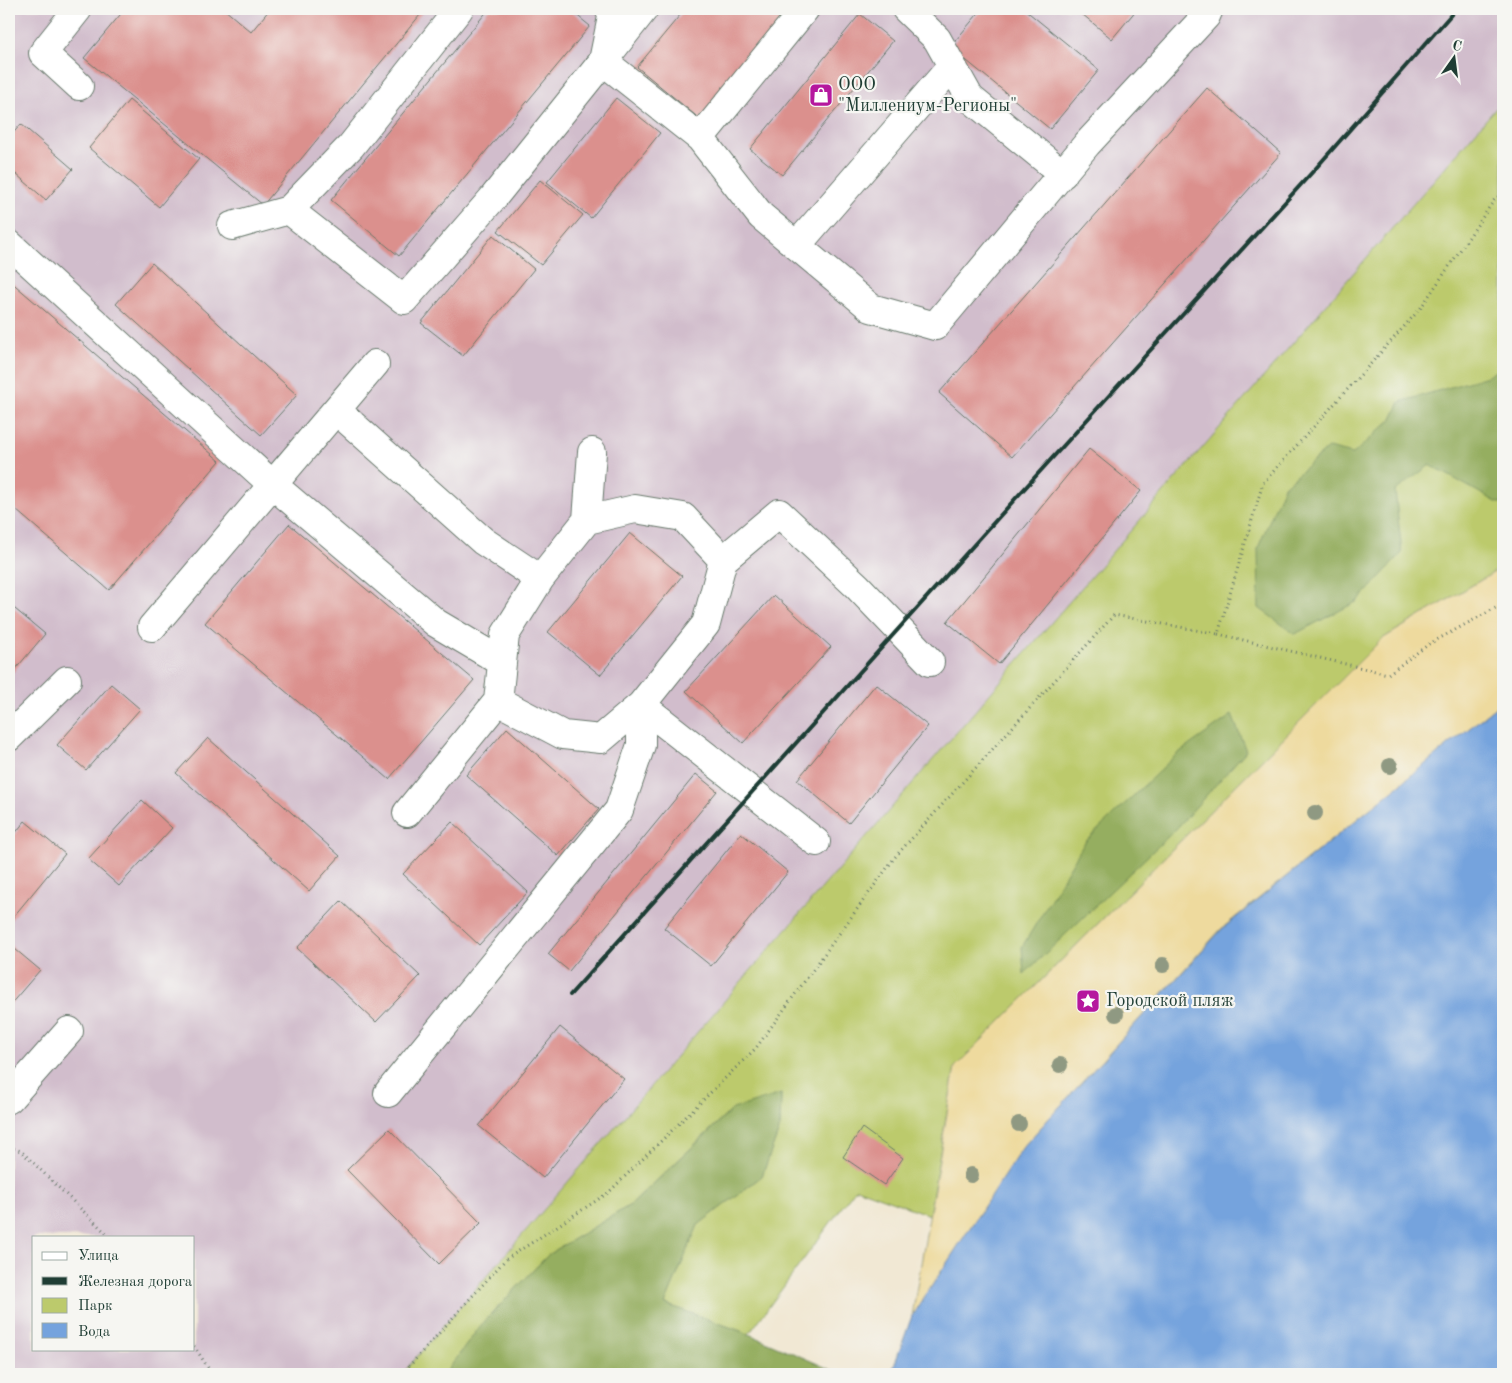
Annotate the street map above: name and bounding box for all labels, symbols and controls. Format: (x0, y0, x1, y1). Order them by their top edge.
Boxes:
north arrow (1430, 32, 1480, 82)
text: С (1451, 38, 1463, 54)
place label: ООО "Миллениум-Регионы" (838, 76, 1017, 115)
shop icon: ООО "Миллениум-Регионы" (808, 82, 834, 108)
place icon: Городской пляж (1075, 988, 1101, 1014)
place label: Городской пляж (1106, 992, 1234, 1010)
legend (32, 1236, 195, 1350)
text: Улица (78, 1249, 119, 1264)
text: Железная дорога (78, 1275, 193, 1290)
text: Парк (78, 1299, 113, 1314)
text: Вода (78, 1325, 111, 1340)

